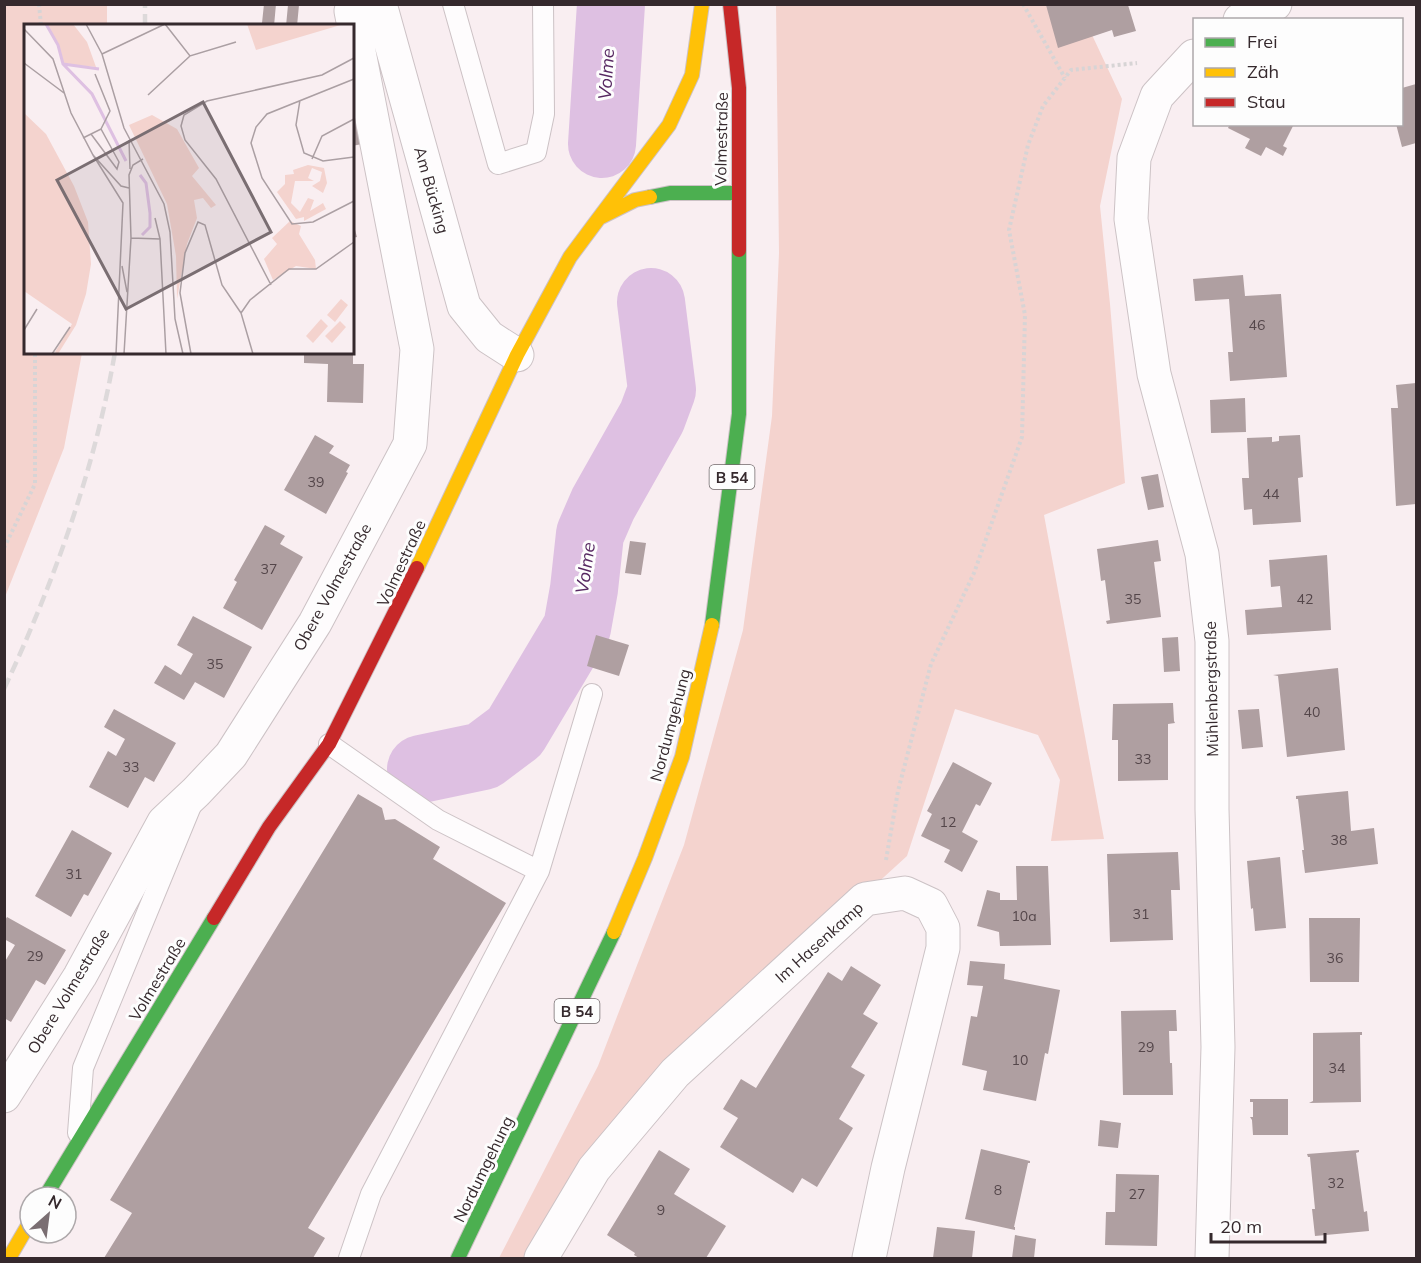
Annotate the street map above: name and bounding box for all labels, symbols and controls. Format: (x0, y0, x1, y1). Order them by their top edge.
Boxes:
legend (1193, 18, 1403, 126)
inset map (24, 24, 354, 354)
text: Frei (1247, 30, 1277, 53)
water label: Volme (593, 47, 619, 101)
text: Zäh (1247, 60, 1279, 83)
text: Stau (1247, 90, 1286, 113)
street label: Volmestraße (710, 92, 732, 186)
street label: Am Bücking (410, 144, 454, 236)
house number: 46 (1249, 316, 1265, 334)
road number: B 54 (710, 465, 754, 489)
house number: 39 (308, 473, 324, 491)
house number: 44 (1263, 485, 1280, 503)
street label: Volmestraße (372, 516, 430, 610)
street label: Obere Volmestraße (289, 520, 375, 654)
water label: Volme (570, 541, 600, 595)
house number: 37 (261, 560, 277, 578)
house number: 35 (1125, 590, 1141, 608)
house number: 42 (1297, 590, 1313, 608)
street label: Mühlenbergstraße (1200, 621, 1222, 757)
house number: 35 (207, 655, 223, 673)
street label: Nordumgehung (645, 667, 695, 783)
house number: 40 (1304, 703, 1320, 721)
house number: 33 (1135, 750, 1151, 768)
house number: 33 (123, 758, 139, 776)
house number: 12 (940, 813, 956, 831)
house number: 38 (1331, 831, 1347, 849)
house number: 31 (66, 865, 82, 883)
street label: Im Hasenkamp (771, 897, 867, 987)
house number: 31 (1133, 905, 1149, 923)
house number: 10a (1011, 907, 1037, 925)
street label: Obere Volmestraße (23, 925, 113, 1057)
street label: Volmestraße (124, 934, 190, 1024)
house number: 29 (27, 947, 43, 965)
house number: 36 (1327, 949, 1343, 967)
road number: B 54 (554, 999, 600, 1023)
house number: 29 (1138, 1038, 1154, 1056)
house number: 10 (1012, 1051, 1028, 1069)
house number: 34 (1329, 1059, 1346, 1077)
street label: Nordumgehung (449, 1113, 517, 1225)
house number: 32 (1328, 1174, 1344, 1192)
house number: 8 (994, 1181, 1002, 1199)
north arrow (18, 1185, 78, 1245)
house number: 27 (1129, 1185, 1145, 1203)
text: N (45, 1190, 65, 1213)
house number: 9 (657, 1201, 665, 1219)
scale bar (1211, 1206, 1325, 1244)
text: 20 m (1220, 1215, 1262, 1238)

